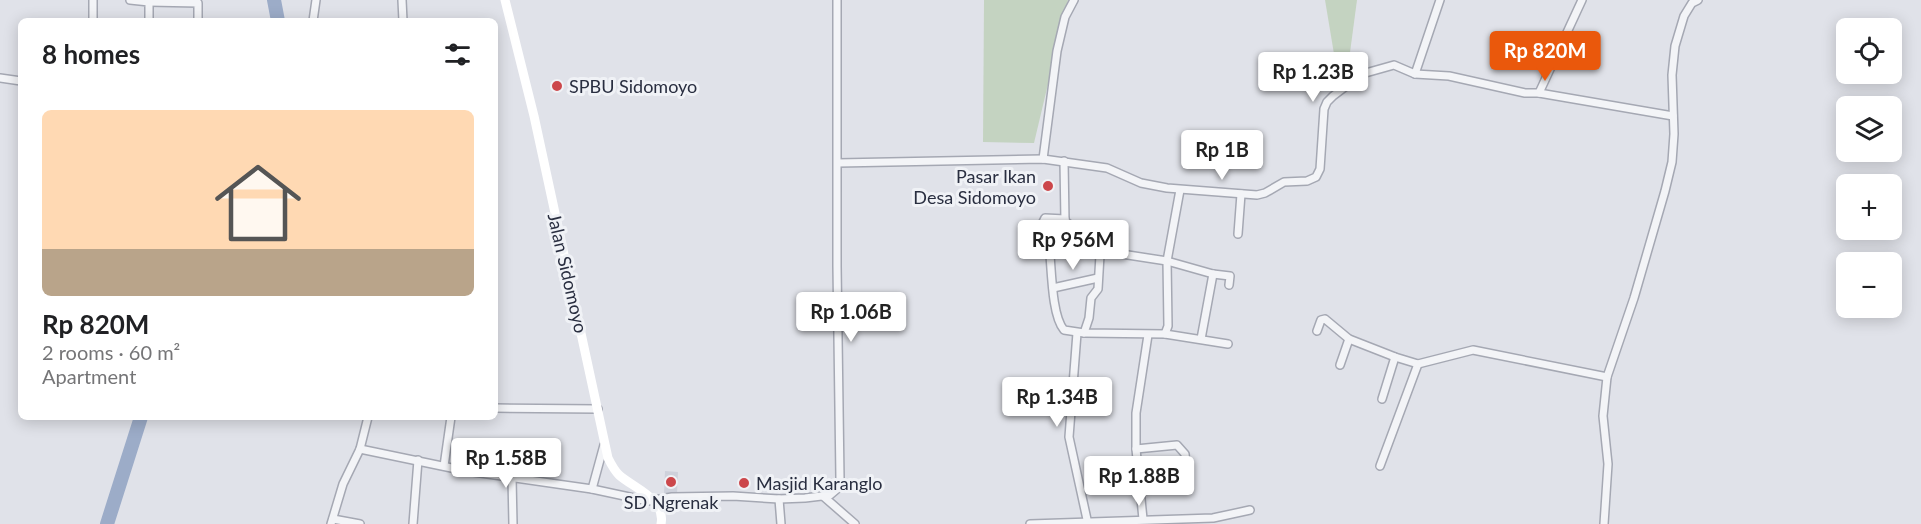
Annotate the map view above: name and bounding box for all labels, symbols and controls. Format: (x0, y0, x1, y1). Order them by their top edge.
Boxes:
map controls (1836, 18, 1902, 318)
button: locate (1836, 18, 1902, 84)
pin: Rp 820M (1490, 31, 1600, 82)
text: 8 homes (42, 38, 140, 70)
icon: filters (441, 38, 474, 71)
text: Rp 820M (1504, 38, 1586, 62)
pin: Rp 1.23B (1251, 52, 1375, 103)
text: Rp 1.23B (1272, 59, 1354, 83)
place label: SPBU Sidomoyo (569, 75, 697, 97)
marker: SPBU Sidomoyo (550, 79, 564, 93)
button: layers (1836, 96, 1902, 162)
pin: Rp 1B (1180, 130, 1264, 181)
text: Rp 1B (1195, 137, 1249, 161)
icon: home (204, 149, 312, 257)
place label: Pasar Ikan Desa Sidomoyo (913, 165, 1036, 208)
button: + (1836, 174, 1902, 240)
marker: Pasar Ikan Desa Sidomoyo (1041, 179, 1055, 193)
street label: Jalan Sidomoyo (544, 211, 592, 335)
pin: Rp 956M (1018, 220, 1128, 271)
text: Rp 956M (1032, 227, 1114, 251)
button: − (1836, 252, 1902, 318)
pin: Rp 1.06B (789, 292, 913, 343)
text: Rp 1.06B (810, 299, 892, 323)
text: Rp 820M (42, 308, 149, 340)
text: 2 rooms · 60 m² (42, 340, 180, 364)
text: Apartment (42, 364, 136, 388)
pin: Rp 1.34B (995, 377, 1119, 428)
text: Rp 1.34B (1016, 384, 1098, 408)
pin: Rp 1.58B (444, 438, 568, 489)
text: Rp 1.58B (465, 445, 547, 469)
pin: Rp 1.88B (1077, 456, 1201, 507)
text: Rp 1.88B (1098, 463, 1180, 487)
place label: Masjid Karanglo (756, 472, 883, 494)
marker: SD Ngrenak (664, 475, 678, 489)
marker: Masjid Karanglo (737, 476, 751, 490)
place label: SD Ngrenak (624, 491, 719, 513)

